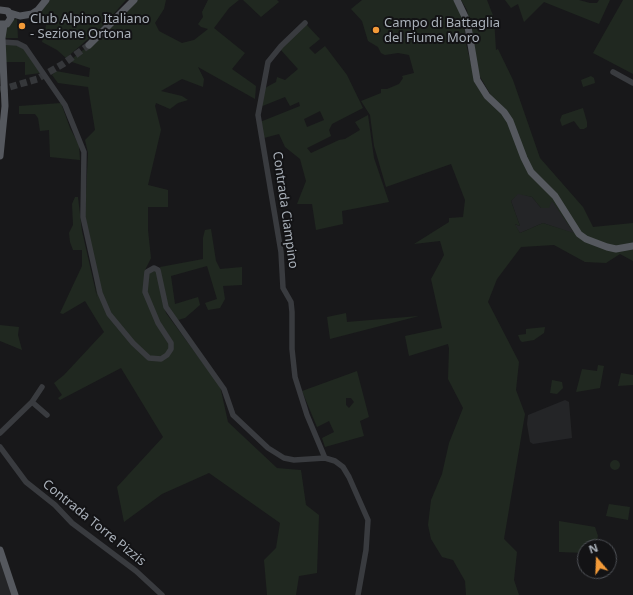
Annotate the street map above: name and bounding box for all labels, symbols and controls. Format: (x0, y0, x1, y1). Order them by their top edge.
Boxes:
place label: Club Alpino Italiano - Sezione Ortona (30, 11, 150, 42)
place label: Campo di Battaglia del Fiume Moro (384, 15, 500, 46)
marker: Club Alpino Italiano - Sezione Ortona (17, 21, 27, 31)
marker: Campo di Battaglia del Fiume Moro (371, 25, 381, 35)
street label: Contrada Ciampino (269, 150, 301, 270)
street label: Contrada Torre Pizzis (39, 477, 149, 569)
north arrow (577, 539, 617, 579)
text: N (587, 540, 600, 557)

